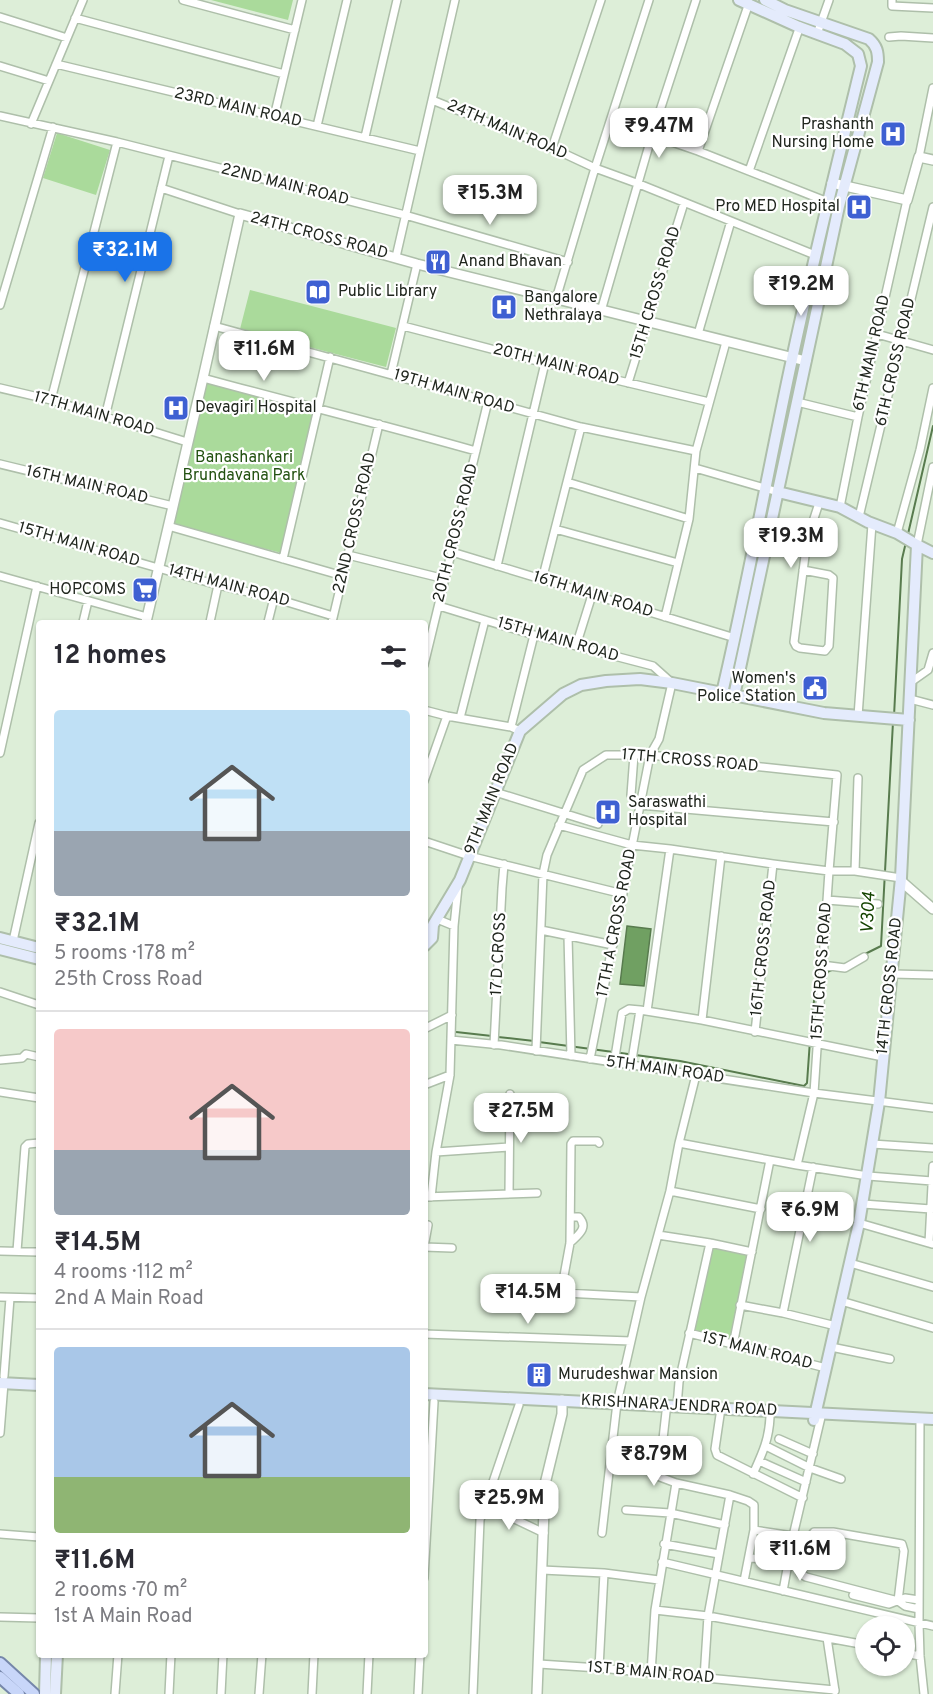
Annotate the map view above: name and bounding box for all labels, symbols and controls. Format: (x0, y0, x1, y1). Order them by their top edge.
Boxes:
street label: 23RD MAIN ROAD (172, 84, 304, 132)
street label: 24TH MAIN ROAD (444, 96, 570, 164)
pin: ₹9.47M (610, 108, 708, 159)
text: ₹9.47M (624, 114, 694, 140)
place label: Prashanth Nursing Home (771, 115, 874, 153)
hospital icon: Prashanth Nursing Home (878, 119, 908, 149)
street label: 22ND MAIN ROAD (219, 159, 351, 211)
pin: ₹15.3M (441, 175, 539, 226)
text: ₹15.3M (457, 181, 523, 207)
hospital icon: Pro MED Hospital (844, 192, 874, 222)
place label: Pro MED Hospital (715, 197, 840, 217)
street label: 24TH CROSS ROAD (248, 208, 390, 264)
street label: 15TH CROSS ROAD (626, 224, 686, 362)
pin: ₹32.1M (76, 232, 174, 283)
text: ₹32.1M (92, 238, 158, 264)
restaurant icon: Anand Bhavan (423, 247, 453, 277)
place label: Anand Bhavan (458, 252, 562, 272)
pin: ₹19.2M (752, 266, 850, 317)
text: ₹19.2M (768, 272, 834, 298)
library icon: Public Library (303, 277, 333, 307)
place label: Public Library (338, 282, 437, 302)
place label: Bangalore Nethralaya (524, 288, 602, 326)
hospital icon: Bangalore Nethralaya (489, 292, 519, 322)
street label: 6TH MAIN ROAD (849, 293, 895, 413)
street label: 6TH CROSS ROAD (871, 296, 921, 428)
pin: ₹11.6M (215, 331, 313, 382)
text: ₹11.6M (233, 337, 295, 363)
street label: 20TH MAIN ROAD (491, 340, 621, 390)
street label: 19TH MAIN ROAD (391, 365, 517, 419)
street label: 17TH MAIN ROAD (31, 387, 157, 441)
hospital icon: Devagiri Hospital (161, 393, 191, 423)
place label: Devagiri Hospital (195, 398, 317, 418)
park label: Banashankari Brundavana Park (182, 448, 306, 486)
street label: 22ND CROSS ROAD (329, 451, 381, 595)
street label: 16TH MAIN ROAD (24, 461, 150, 509)
street label: 20TH CROSS ROAD (429, 462, 483, 604)
street label: 15TH MAIN ROAD (16, 518, 142, 572)
pin: ₹19.3M (742, 518, 840, 569)
text: ₹19.3M (758, 524, 824, 550)
street label: 14TH MAIN ROAD (166, 560, 292, 612)
street label: 16TH MAIN ROAD (530, 567, 656, 623)
supermarket icon: HOPCOMS (130, 575, 160, 605)
place label: HOPCOMS (49, 580, 126, 600)
street label: 15TH MAIN ROAD (495, 613, 621, 667)
text: 12 homes (54, 640, 167, 673)
icon: filters (377, 640, 410, 673)
place label: Women's Police Station (697, 669, 796, 707)
public building icon: Women's Police Station (800, 673, 830, 703)
street label: 9TH MAIN ROAD (460, 740, 524, 858)
street label: 17TH CROSS ROAD (621, 745, 759, 777)
icon: home (178, 749, 286, 857)
place label: Saraswathi Hospital (628, 793, 706, 831)
hospital icon: Saraswathi Hospital (593, 797, 623, 827)
street label: 17TH A CROSS ROAD (593, 847, 641, 999)
street label: 16TH CROSS ROAD (747, 879, 781, 1017)
water label: V304 (856, 891, 882, 935)
street label: 15TH CROSS ROAD (807, 901, 837, 1041)
text: ₹32.1M (54, 908, 140, 941)
street label: 17 D CROSS (487, 912, 511, 996)
street label: 14TH CROSS ROAD (873, 916, 907, 1056)
text: 5 rooms · 178 m² (54, 941, 195, 967)
text: 25th Cross Road (54, 967, 203, 993)
street label: 5TH MAIN ROAD (604, 1052, 726, 1088)
icon: home (178, 1068, 286, 1176)
pin: ₹27.5M (472, 1093, 570, 1144)
text: ₹27.5M (488, 1099, 554, 1125)
pin: ₹6.9M (768, 1192, 852, 1243)
text: ₹6.9M (781, 1198, 839, 1224)
text: ₹14.5M (54, 1227, 141, 1260)
text: 4 rooms · 112 m² (54, 1260, 193, 1286)
pin: ₹14.5M (479, 1274, 577, 1325)
text: ₹14.5M (494, 1280, 562, 1306)
text: 2nd A Main Road (54, 1286, 204, 1312)
street label: 1ST MAIN ROAD (700, 1328, 814, 1374)
building icon: Murudeshwar Mansion (524, 1360, 554, 1390)
place label: Murudeshwar Mansion (558, 1365, 718, 1385)
icon: home (178, 1386, 286, 1494)
street label: KRISHNARAJENDRA ROAD (580, 1391, 778, 1421)
pin: ₹8.79M (605, 1436, 703, 1487)
text: ₹8.79M (620, 1442, 688, 1468)
pin: ₹25.9M (460, 1480, 558, 1531)
text: ₹25.9M (474, 1486, 544, 1512)
pin: ₹11.6M (751, 1531, 849, 1582)
text: ₹11.6M (769, 1537, 831, 1563)
text: ₹11.6M (54, 1545, 135, 1578)
text: 2 rooms · 70 m² (54, 1578, 187, 1604)
text: 1st A Main Road (54, 1604, 193, 1630)
map controls (855, 1616, 915, 1676)
button: locate (855, 1616, 915, 1676)
street label: 1ST B MAIN ROAD (587, 1657, 715, 1689)

